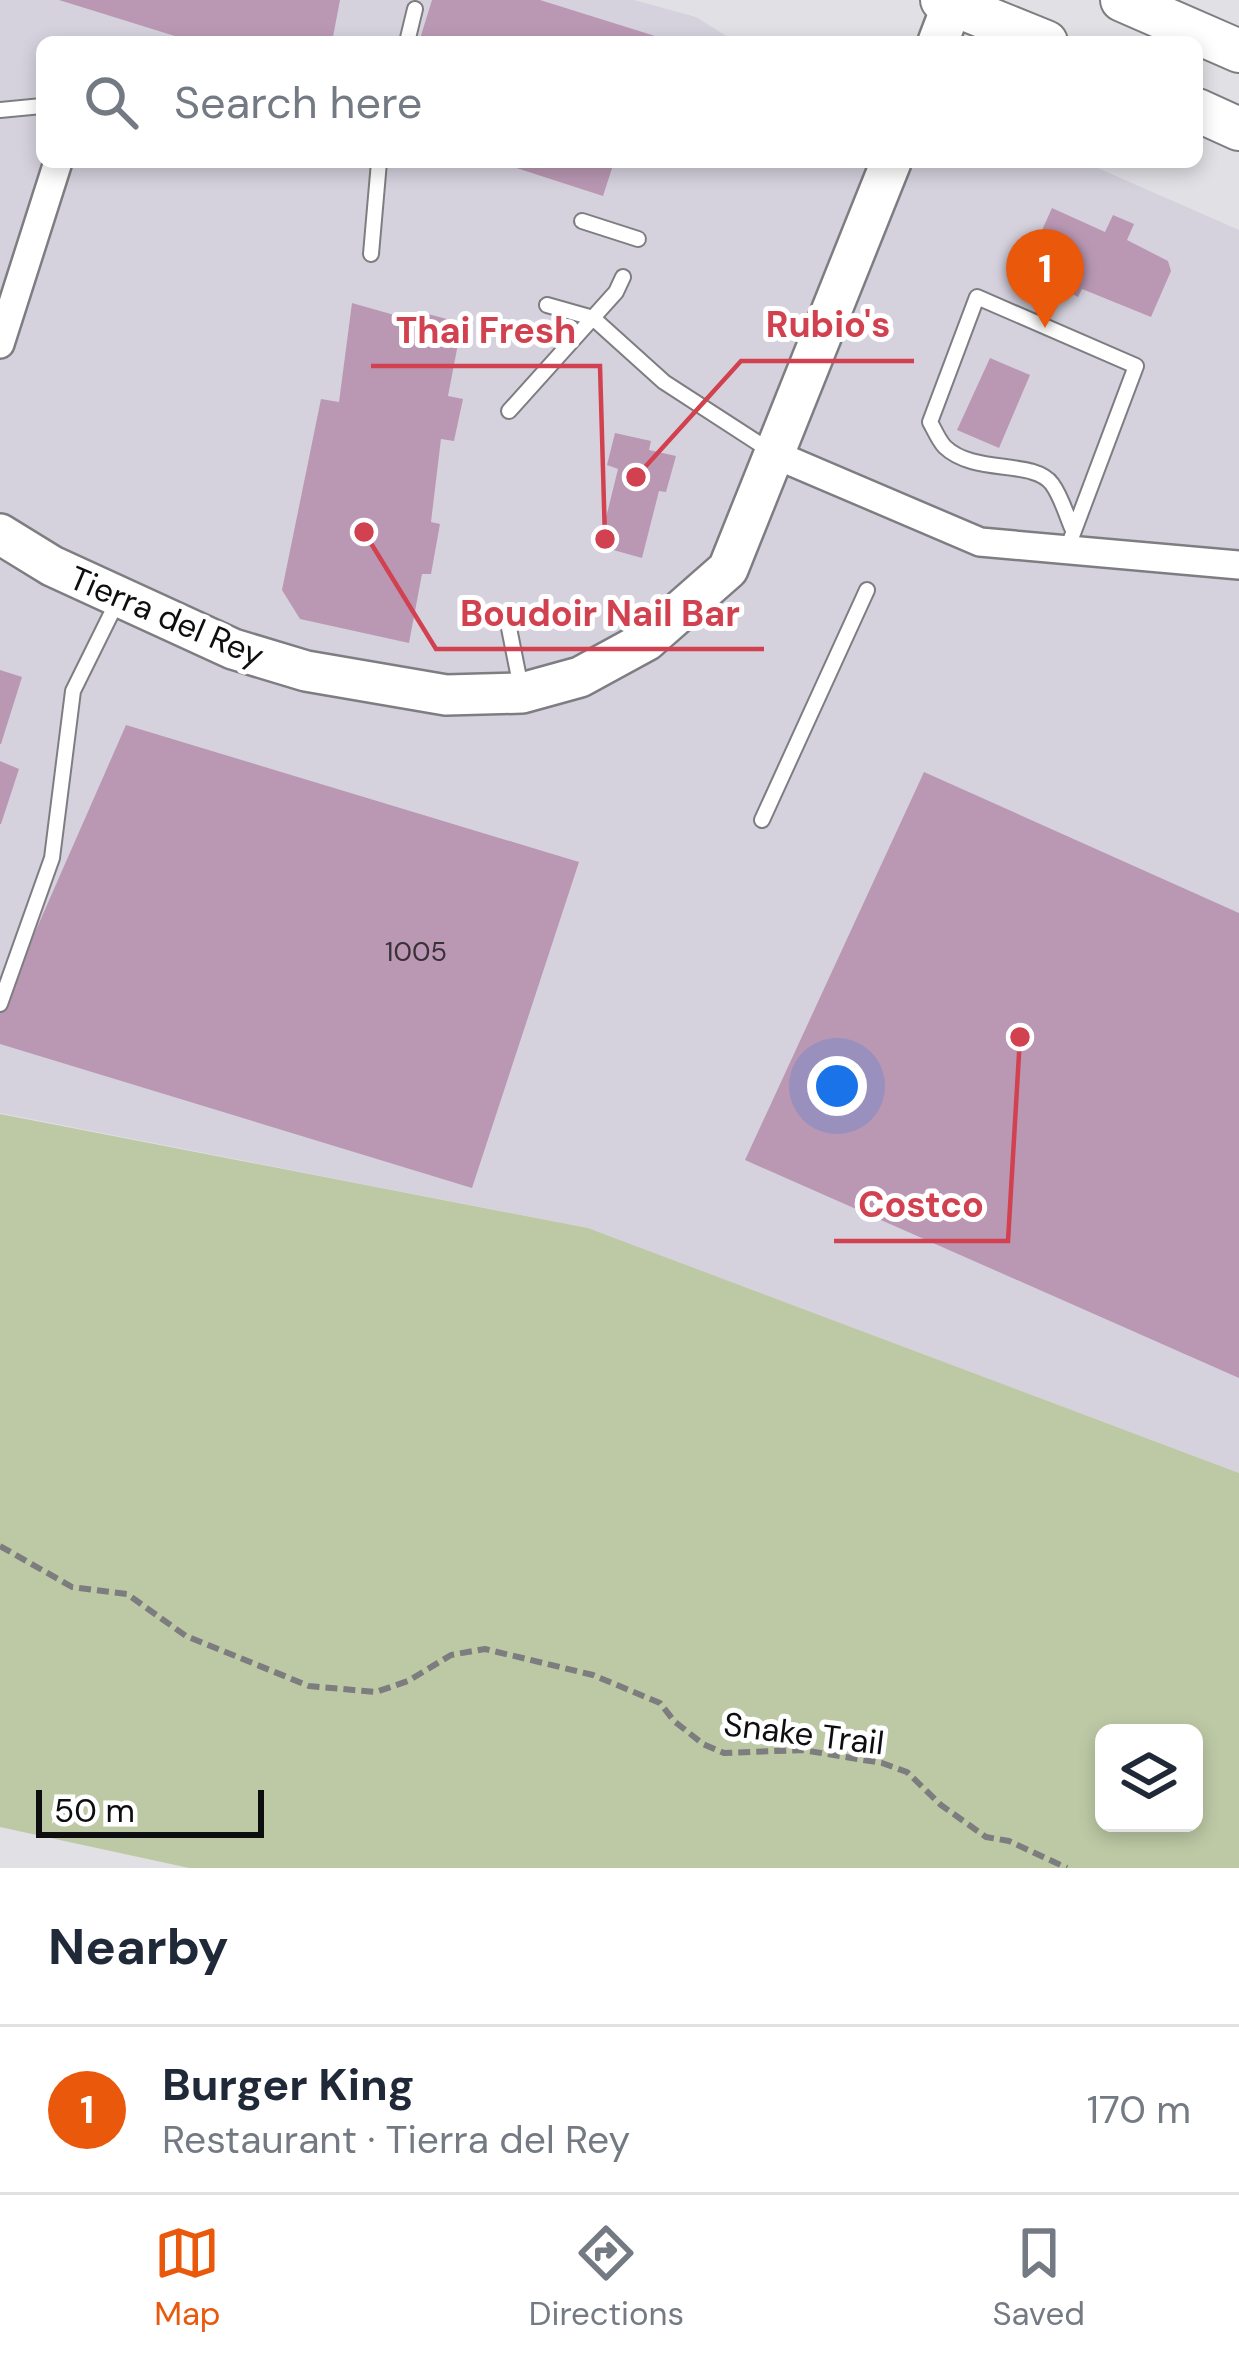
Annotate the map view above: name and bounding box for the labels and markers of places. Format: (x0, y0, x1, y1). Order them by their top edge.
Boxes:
pin: 1 (1006, 229, 1084, 328)
callout: Rubio's (741, 289, 914, 361)
callout: Thai Fresh (371, 294, 600, 366)
callout: Boudoir Nail Bar (436, 577, 764, 649)
callout: Costco (834, 1169, 1008, 1241)

